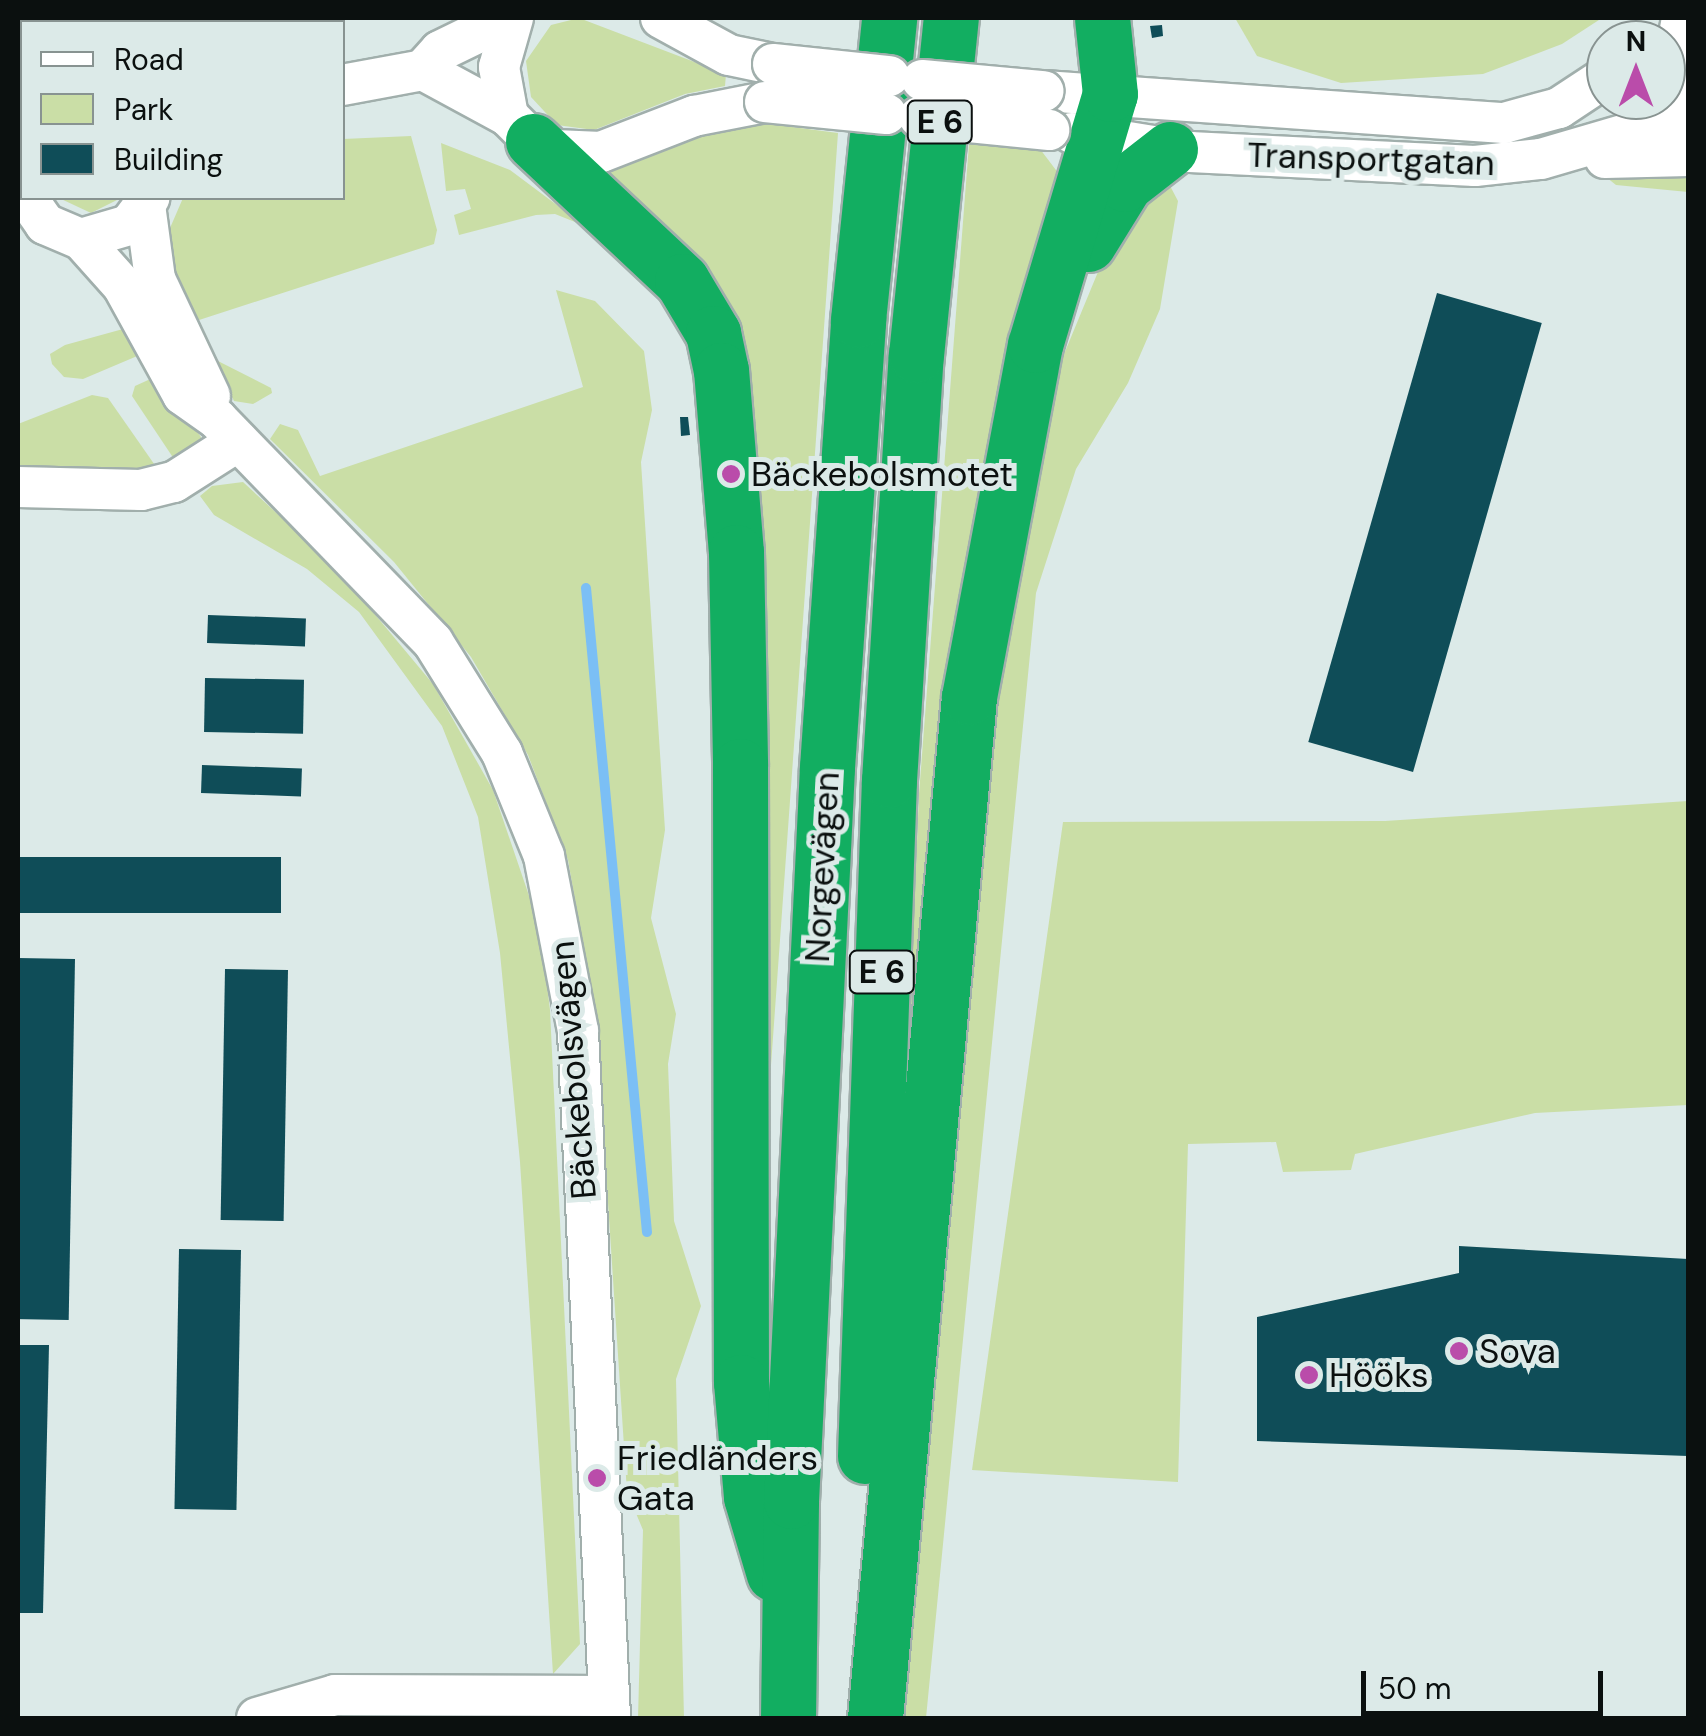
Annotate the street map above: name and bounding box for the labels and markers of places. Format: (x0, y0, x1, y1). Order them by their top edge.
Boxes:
place label: Bäckebolsmotet (751, 453, 1013, 495)
marker: Bäckebolsmotet (720, 463, 742, 485)
place label: Sova (1479, 1330, 1556, 1372)
marker: Sova (1448, 1340, 1470, 1362)
place label: Hööks (1329, 1354, 1429, 1396)
marker: Hööks (1298, 1364, 1320, 1386)
place label: Friedländers Gata (617, 1437, 818, 1519)
marker: Friedländers Gata (586, 1467, 608, 1489)

